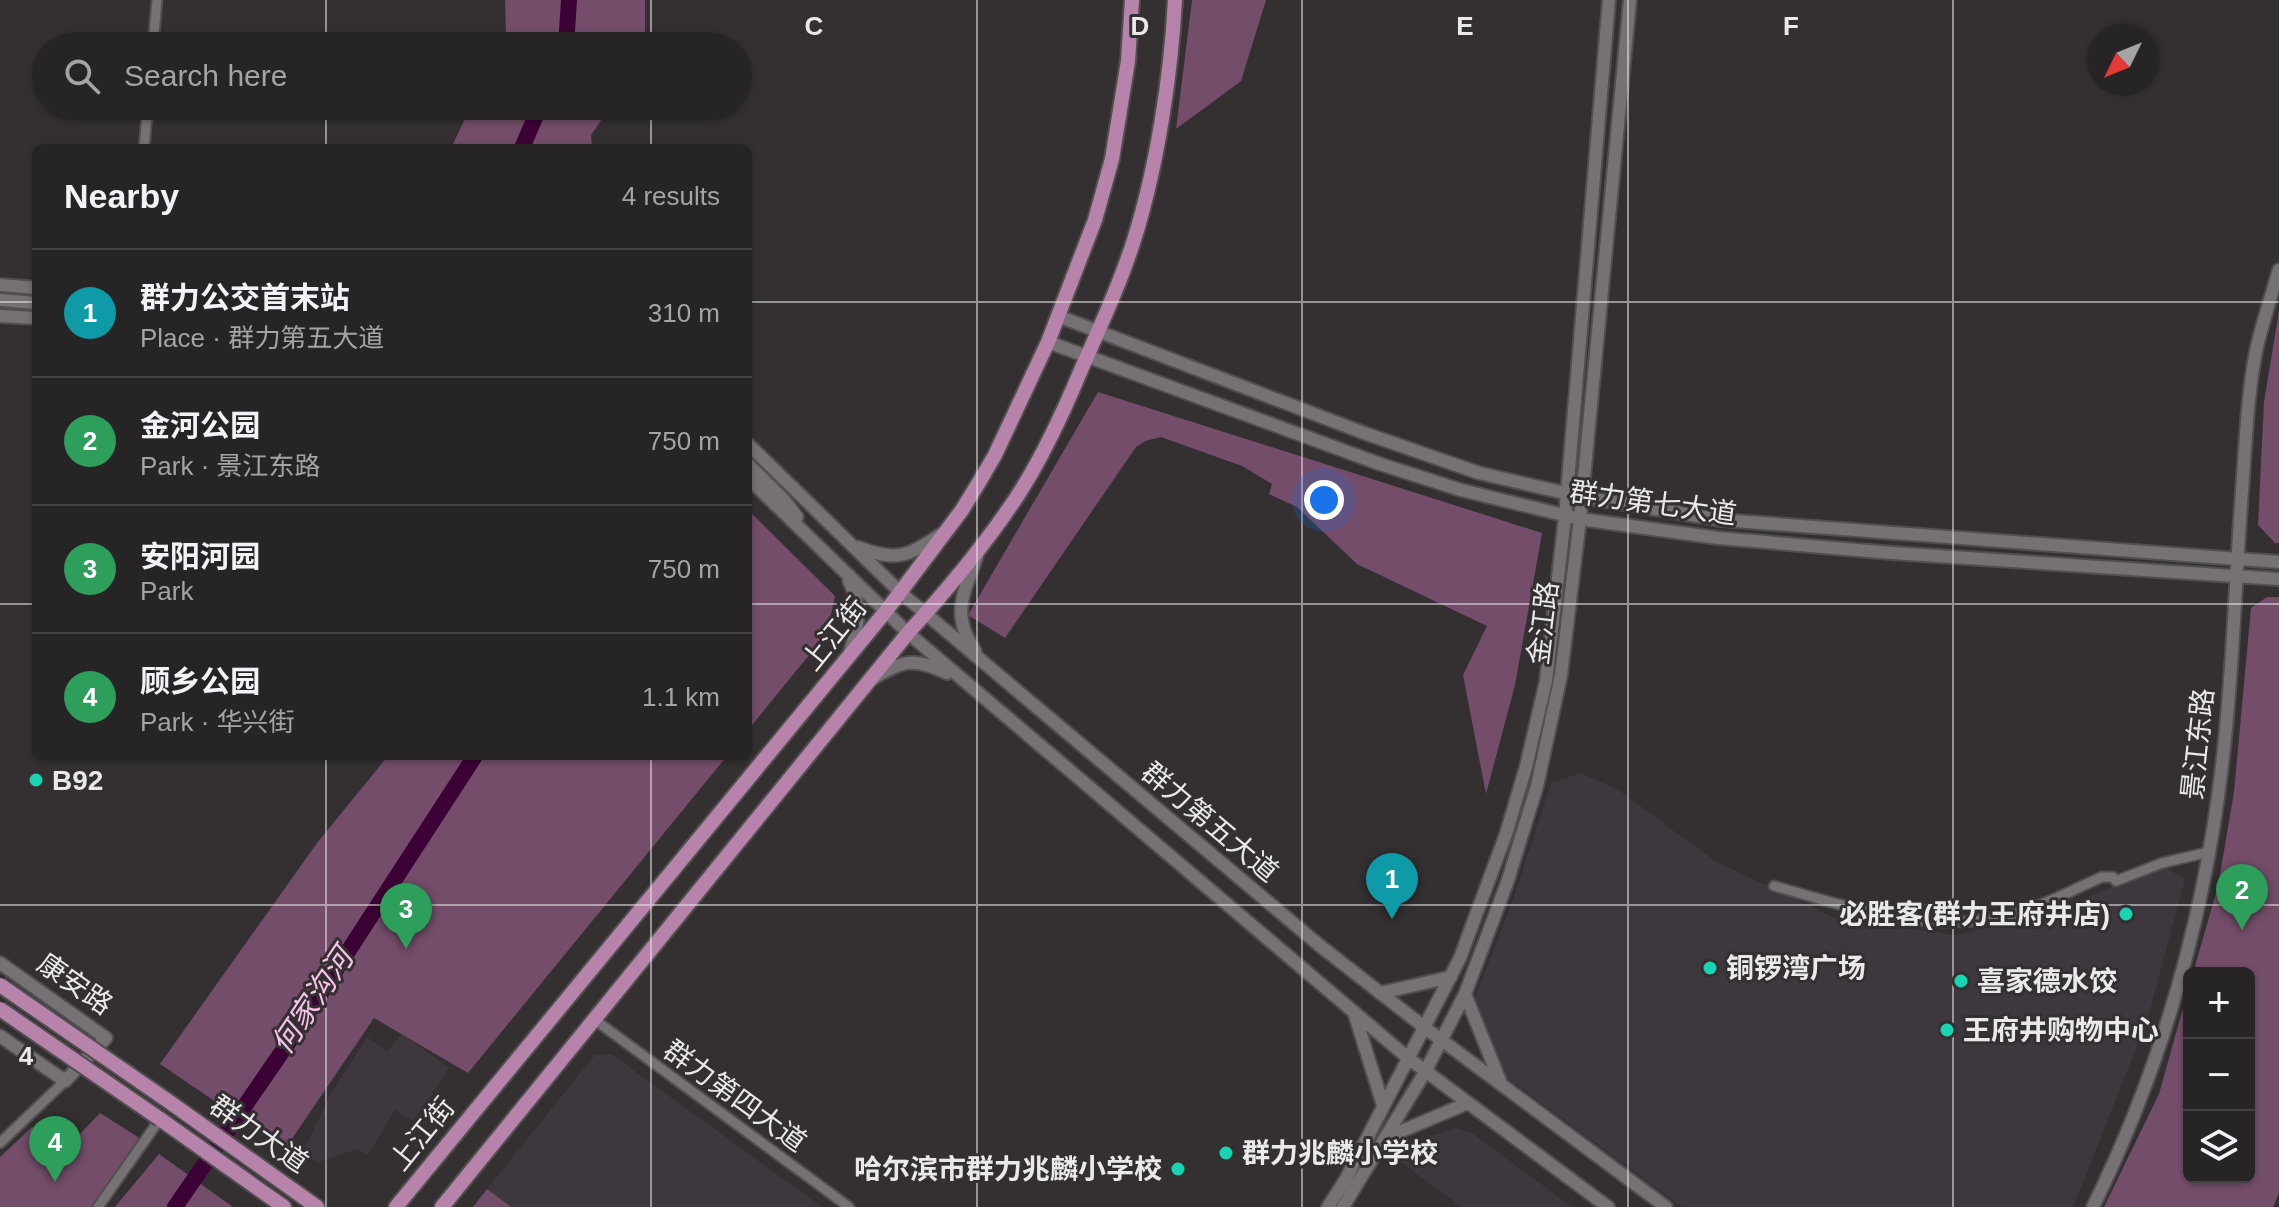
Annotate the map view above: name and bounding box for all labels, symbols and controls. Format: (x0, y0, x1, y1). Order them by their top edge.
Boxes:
text: C (805, 11, 824, 41)
text: D (1131, 11, 1149, 41)
text: E (1456, 11, 1474, 41)
text: F (1783, 11, 1799, 41)
north arrow (2087, 24, 2159, 96)
search box (32, 32, 752, 120)
icon: search (60, 54, 104, 98)
text: Search here (124, 59, 287, 92)
text: Nearby (64, 177, 179, 215)
text: 4 results (622, 181, 720, 211)
text: 群力公交首末站 (140, 281, 350, 314)
text: 1 (83, 298, 97, 328)
text: 310 m (648, 298, 720, 328)
text: Place · 群力第五大道 (140, 323, 384, 353)
text: 金河公园 (140, 409, 260, 442)
text: 2 (83, 426, 97, 456)
text: 750 m (648, 426, 720, 456)
text: Park · 景江东路 (140, 451, 321, 481)
street label: 群力第七大道 (1568, 476, 1738, 530)
your location (1304, 480, 1344, 520)
text: 安阳河园 (140, 540, 260, 573)
text: 3 (83, 554, 97, 584)
text: 750 m (648, 554, 720, 584)
text: Park (140, 576, 193, 606)
street label: 金江路 (1522, 579, 1564, 667)
street label: 上江街 (796, 592, 872, 676)
text: 顾乡公园 (140, 665, 260, 698)
text: 4 (83, 682, 97, 712)
text: 1.1 km (642, 682, 720, 712)
street label: 景江东路 (2177, 687, 2219, 801)
text: Park · 华兴街 (140, 707, 295, 737)
street label: 群力第五大道 (1136, 756, 1284, 888)
place label: B92 (52, 765, 103, 796)
marker: B92 (27, 771, 45, 789)
pin: 1 (1366, 853, 1418, 919)
pin: 2 (2216, 864, 2268, 930)
pin: 3 (380, 883, 432, 949)
place label: 必胜客(群力王府井店) (1839, 899, 2110, 930)
marker: 必胜客(群力王府井店) (2117, 905, 2135, 923)
water label: 何家沟河 (265, 938, 362, 1060)
street label: 康安路 (32, 947, 118, 1021)
place label: 铜锣湾广场 (1726, 953, 1866, 984)
marker: 铜锣湾广场 (1701, 959, 1719, 977)
place label: 喜家德水饺 (1977, 966, 2117, 997)
map controls (2183, 967, 2255, 1183)
button: + (2183, 967, 2255, 1039)
marker: 喜家德水饺 (1952, 972, 1970, 990)
place label: 王府井购物中心 (1963, 1015, 2159, 1046)
marker: 王府井购物中心 (1938, 1021, 1956, 1039)
street label: 群力第四大道 (658, 1034, 812, 1158)
button: − (2183, 1039, 2255, 1111)
text: 4 (19, 1041, 34, 1071)
street label: 群力大道 (204, 1089, 314, 1179)
street label: 上江街 (384, 1092, 460, 1176)
button: layers (2183, 1111, 2255, 1183)
pin: 4 (29, 1116, 81, 1182)
place label: 群力兆麟小学校 (1242, 1138, 1438, 1169)
marker: 群力兆麟小学校 (1217, 1144, 1235, 1162)
place label: 哈尔滨市群力兆麟小学校 (854, 1154, 1162, 1185)
marker: 哈尔滨市群力兆麟小学校 (1169, 1160, 1187, 1178)

